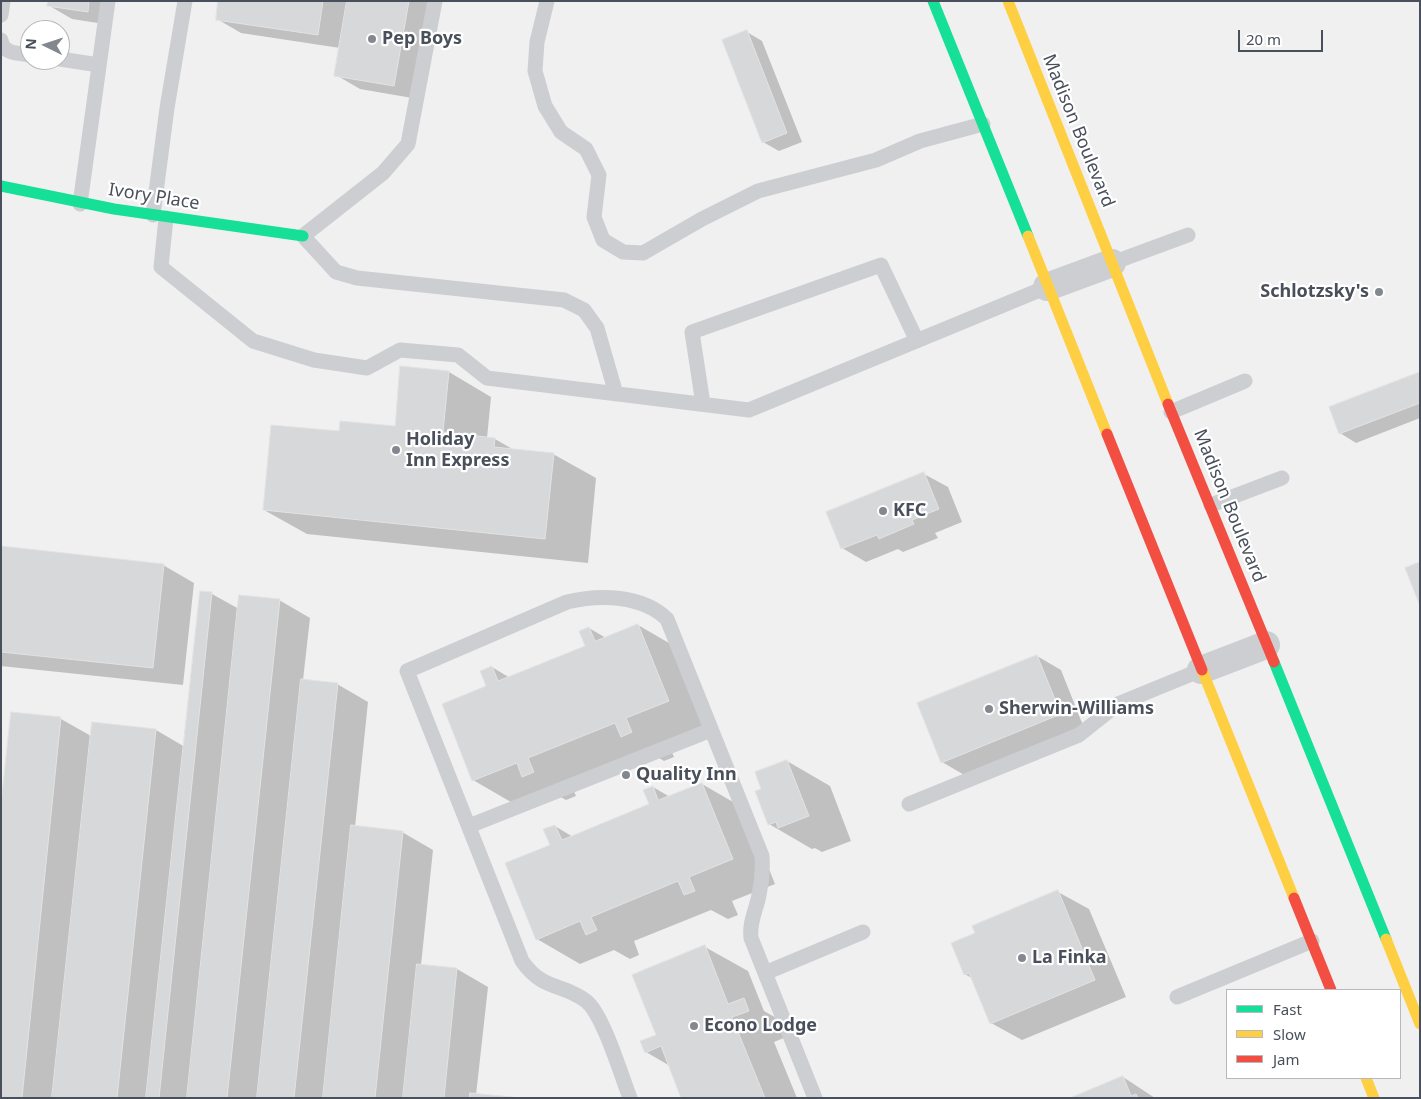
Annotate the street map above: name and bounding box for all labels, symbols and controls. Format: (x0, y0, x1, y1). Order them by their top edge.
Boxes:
north arrow (20, 20, 70, 70)
scale bar (1241, 20, 1326, 52)
place label: Pep Boys (382, 28, 462, 50)
text: 20 m (1246, 29, 1281, 49)
marker: Pep Boys (366, 33, 378, 45)
text: N (21, 38, 40, 50)
street label: Madison Boulevard (1037, 51, 1119, 211)
street label: Ivory Place (107, 179, 201, 215)
place label: Schlotzsky's (1260, 281, 1369, 303)
marker: Schlotzsky's (1373, 286, 1385, 298)
street label: Madison Boulevard (1188, 426, 1270, 586)
place label: Holiday Inn Express (406, 429, 509, 472)
marker: Holiday Inn Express (390, 444, 402, 456)
place label: KFC (893, 500, 926, 522)
marker: KFC (877, 505, 889, 517)
place label: Sherwin-Williams (999, 698, 1154, 720)
marker: Sherwin-Williams (983, 703, 995, 715)
place label: Quality Inn (636, 764, 737, 786)
marker: Quality Inn (620, 769, 632, 781)
place label: La Finka (1032, 947, 1106, 969)
marker: La Finka (1016, 952, 1028, 964)
legend (1226, 989, 1401, 1079)
text: Fast (1273, 999, 1302, 1019)
place label: Econo Lodge (704, 1015, 817, 1037)
marker: Econo Lodge (688, 1020, 700, 1032)
text: Slow (1273, 1024, 1306, 1044)
text: Jam (1273, 1049, 1300, 1069)

